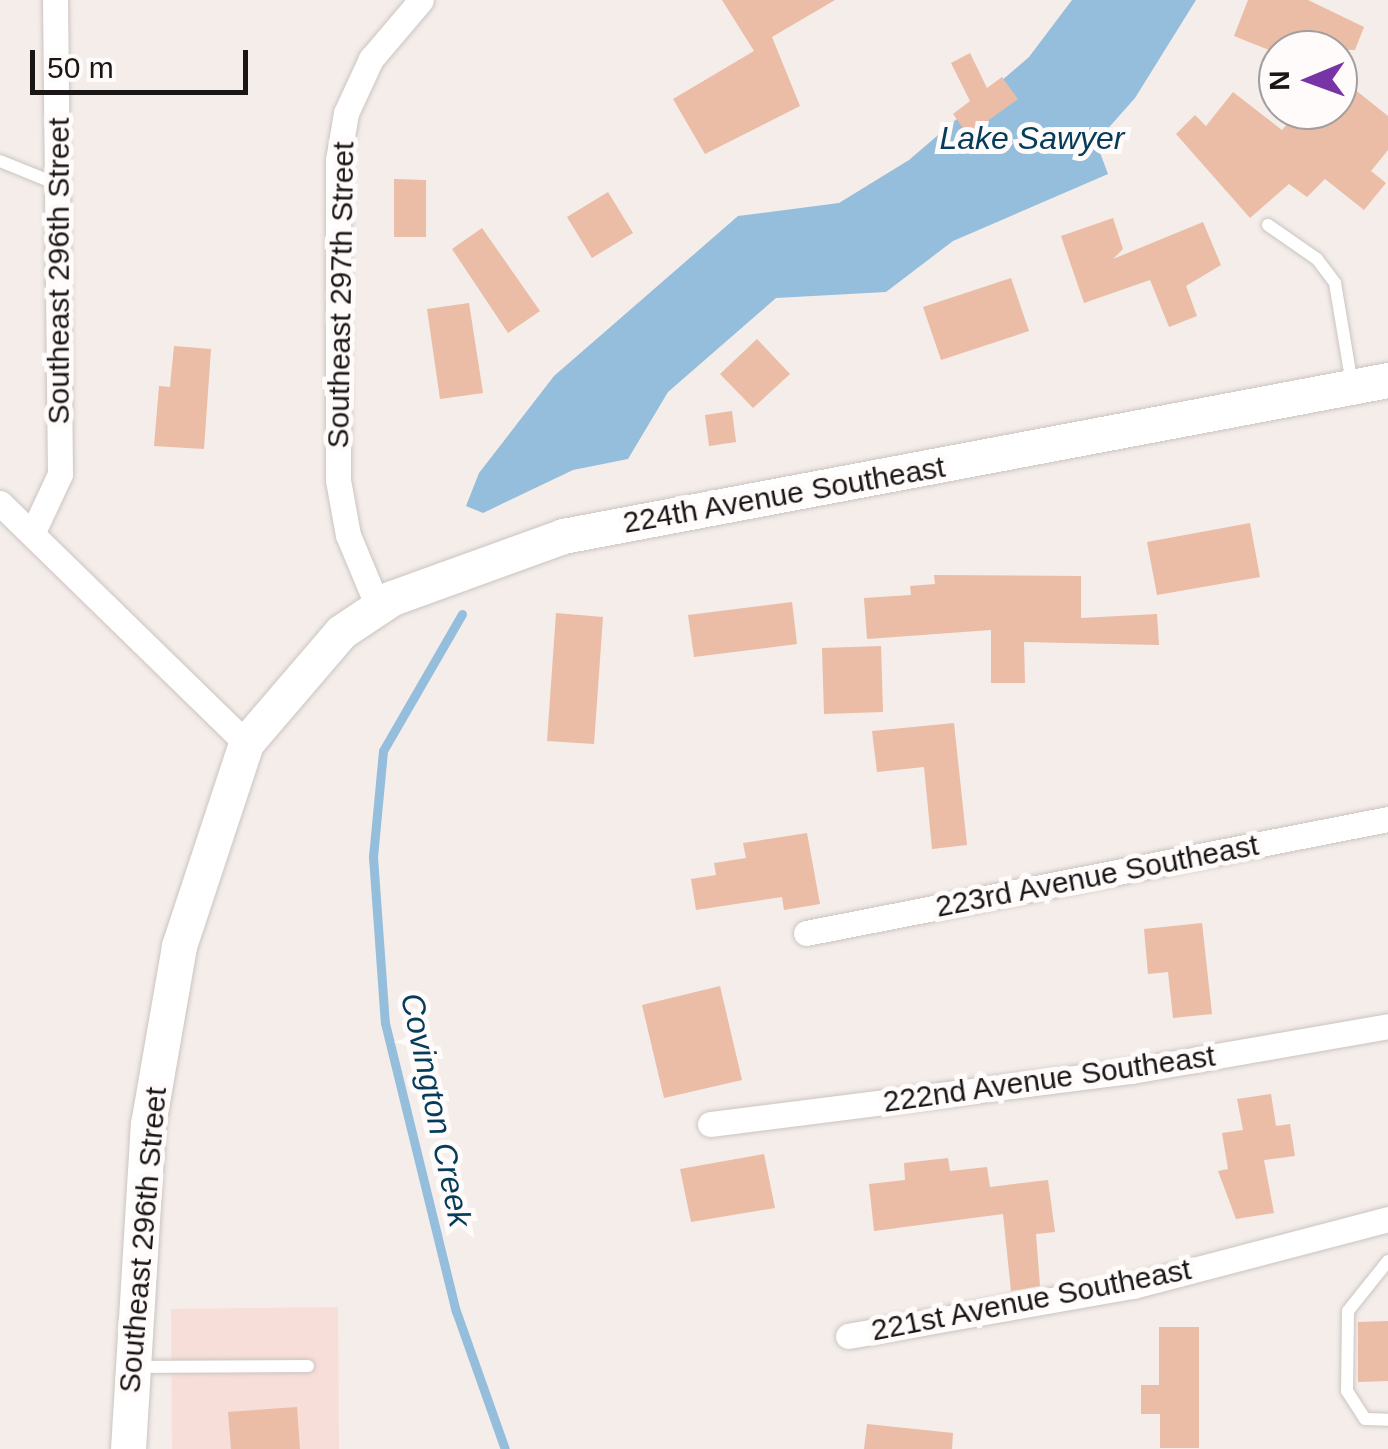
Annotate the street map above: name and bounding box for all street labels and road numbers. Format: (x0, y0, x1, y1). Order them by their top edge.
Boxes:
street label: Southeast 296th Street (41, 118, 77, 424)
street label: Southeast 297th Street (320, 141, 362, 449)
street label: 224th Avenue Southeast (619, 449, 949, 541)
street label: 223rd Avenue Southeast (932, 827, 1262, 925)
street label: 222nd Avenue Southeast (880, 1038, 1218, 1120)
street label: Southeast 296th Street (112, 1086, 174, 1394)
street label: 221st Avenue Southeast (867, 1251, 1195, 1349)

